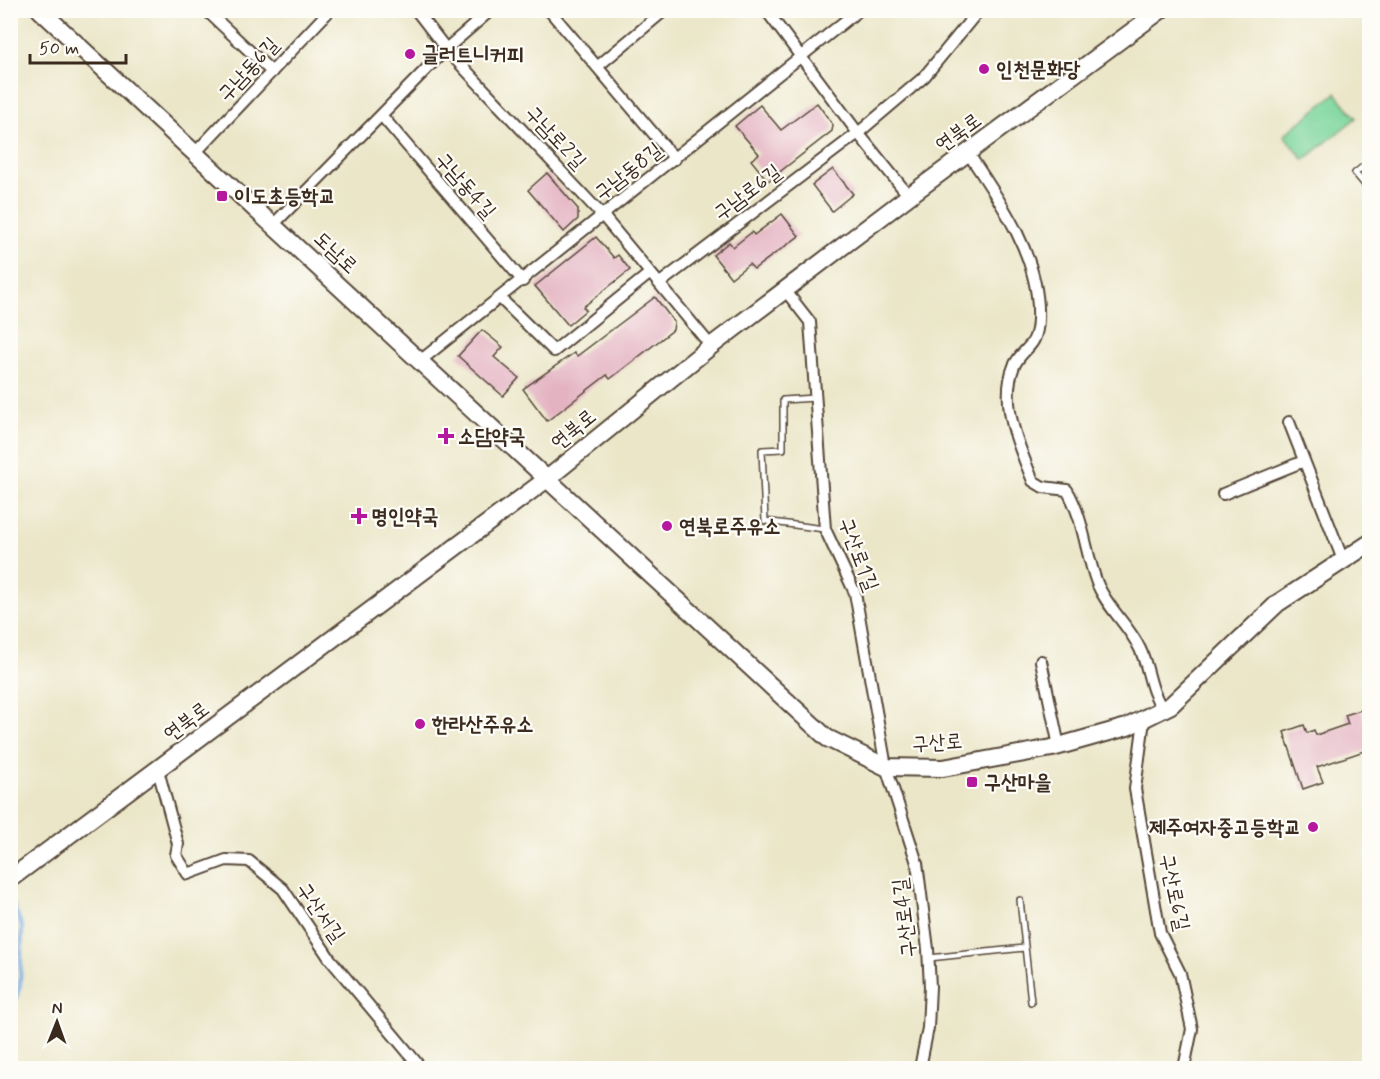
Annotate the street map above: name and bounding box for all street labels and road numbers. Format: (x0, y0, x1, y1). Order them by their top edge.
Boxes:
street label: 구남동6길 (212, 31, 286, 108)
street label: 구남로2길 (518, 100, 592, 176)
street label: 연북로 (930, 107, 987, 159)
street label: 구남동8길 (589, 136, 669, 207)
street label: 구남동4길 (428, 146, 502, 225)
street label: 구남로6길 (708, 158, 787, 228)
street label: 도남로 (307, 225, 363, 280)
street label: 연북로 (545, 403, 602, 457)
street label: 구산로1길 (831, 513, 885, 595)
street label: 연북로 (158, 695, 215, 748)
street label: 구산로 (911, 727, 963, 759)
street label: 구산로6길 (1152, 851, 1196, 934)
street label: 구산로4길 (886, 876, 924, 959)
street label: 구산서길 (289, 877, 351, 948)

